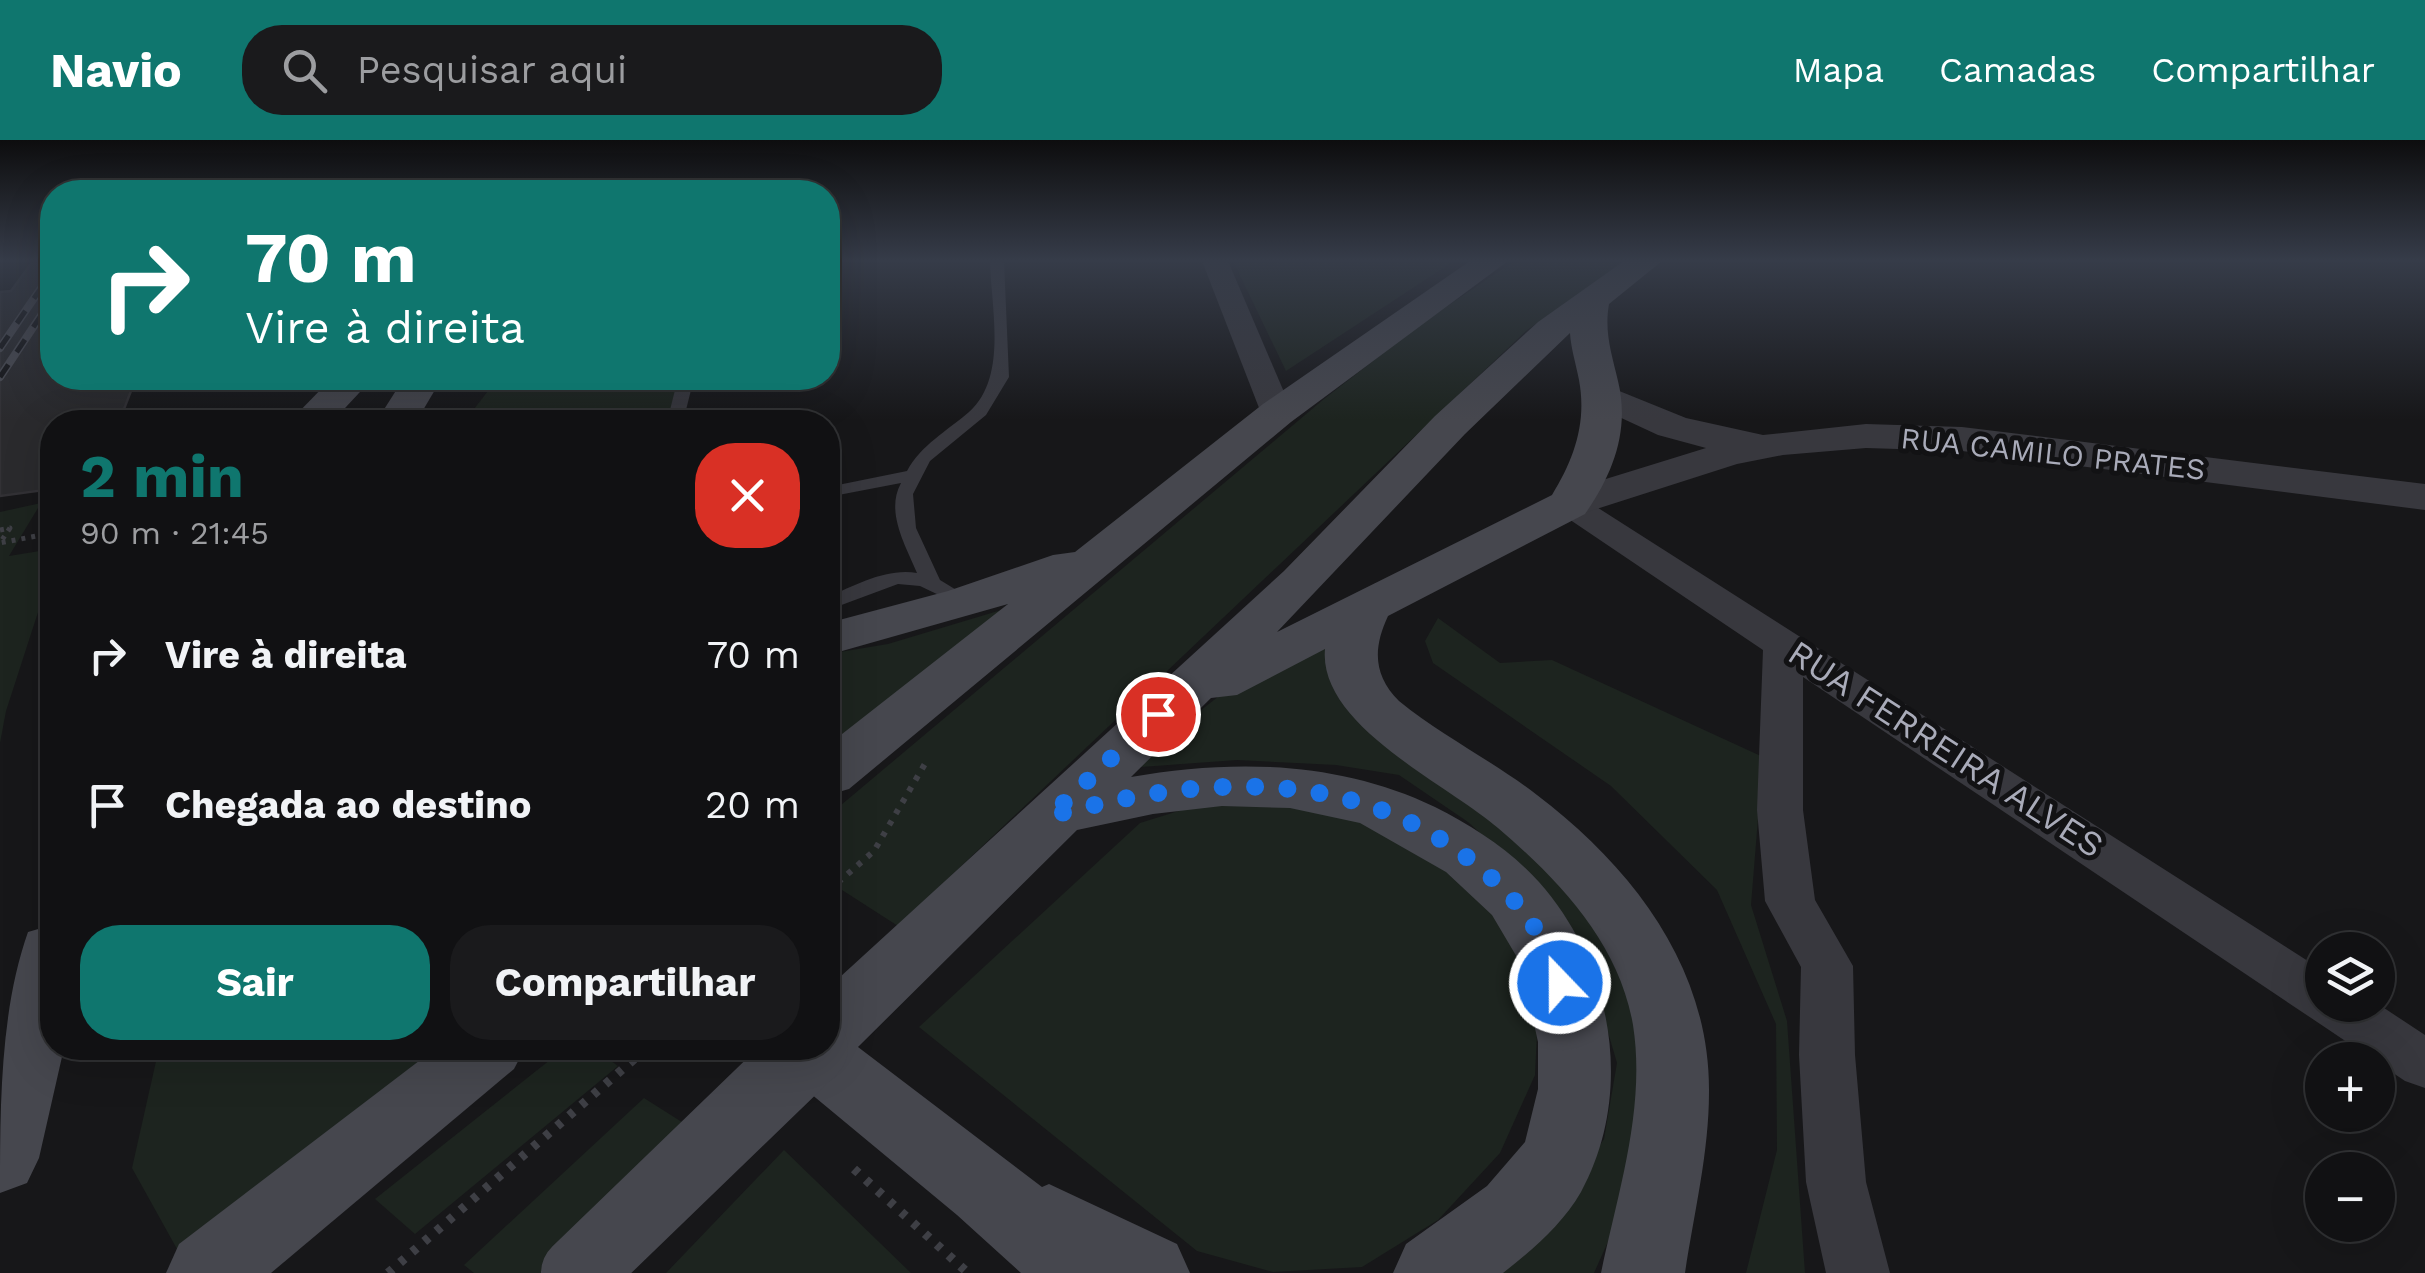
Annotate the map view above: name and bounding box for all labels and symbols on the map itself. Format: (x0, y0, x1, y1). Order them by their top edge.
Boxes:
street label: RUA CAMILO PRATES (1899, 420, 2207, 487)
street label: RUA FERREIRA ALVES (1781, 631, 2111, 867)
pin (1116, 672, 1201, 757)
position arrow (1508, 931, 1612, 1035)

